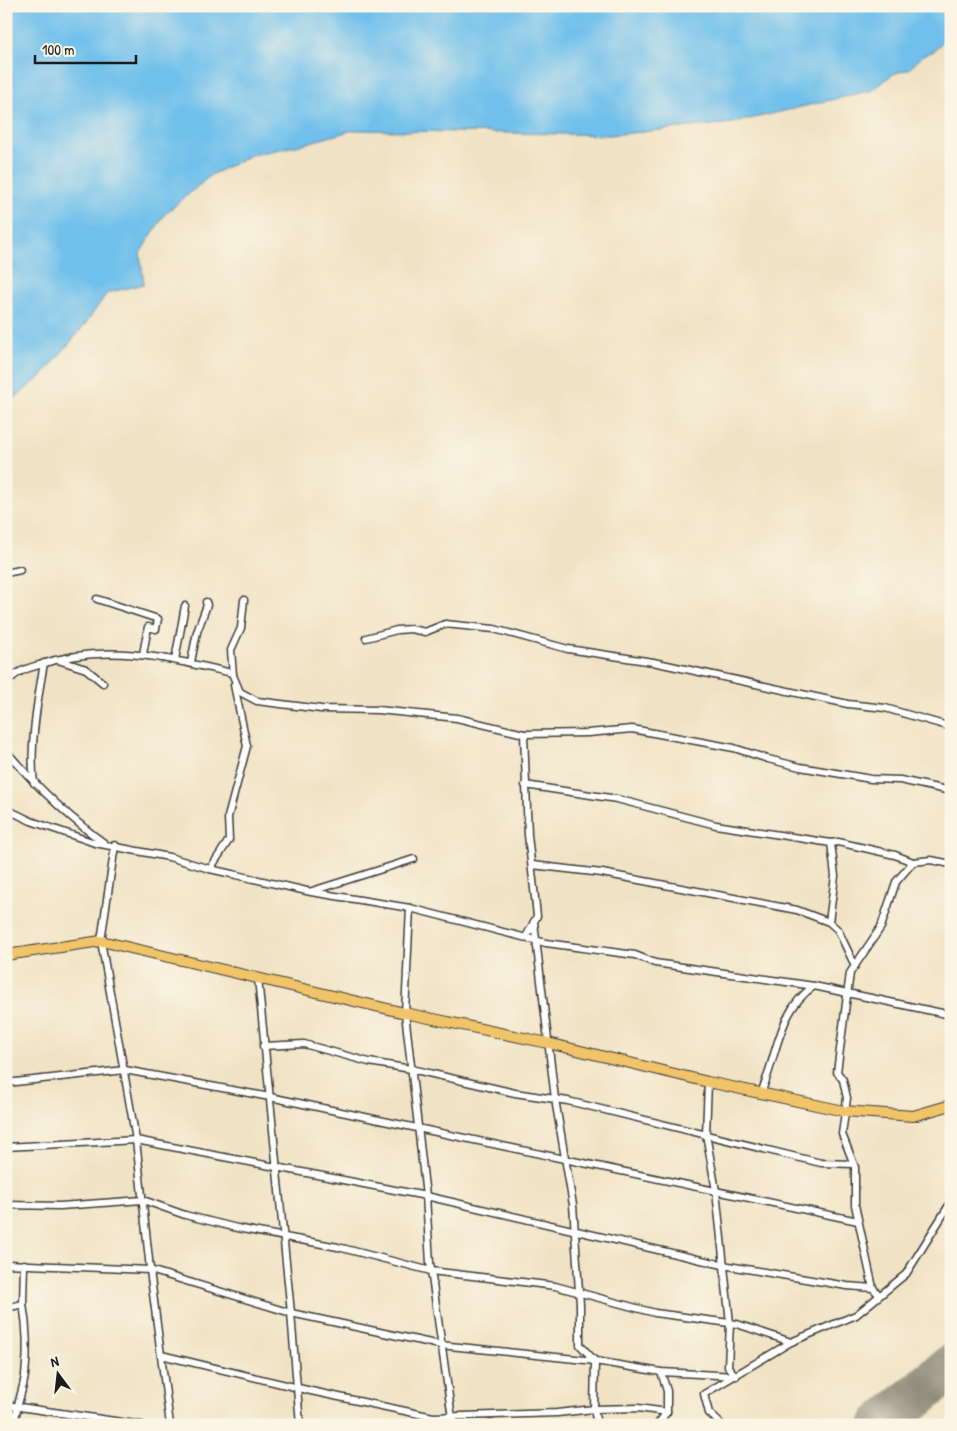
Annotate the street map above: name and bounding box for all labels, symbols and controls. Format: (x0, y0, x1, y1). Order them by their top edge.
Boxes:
scale bar (35, 32, 136, 64)
text: 100 m (42, 39, 75, 60)
north arrow (32, 1348, 82, 1398)
text: N (48, 1351, 61, 1371)

